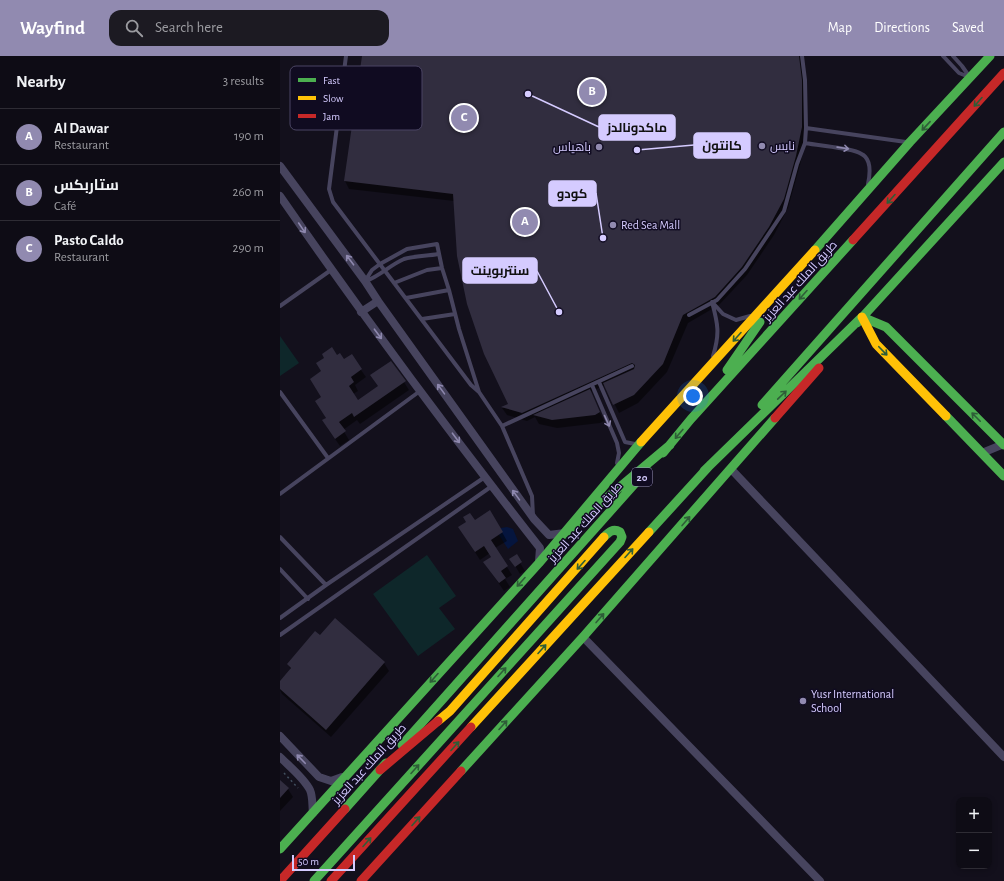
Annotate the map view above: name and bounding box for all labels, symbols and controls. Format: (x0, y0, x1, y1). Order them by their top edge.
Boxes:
search box (109, 10, 389, 46)
icon: search (123, 17, 145, 39)
text: Wayfind (20, 19, 85, 38)
text: Search here (155, 20, 223, 35)
text: Map (828, 21, 852, 35)
text: Directions (874, 21, 930, 35)
text: Saved (952, 21, 984, 35)
legend (290, 66, 422, 130)
text: Nearby (16, 73, 66, 90)
text: 3 results (223, 75, 264, 88)
text: Fast (323, 75, 341, 86)
pin: B (579, 77, 605, 107)
text: Slow (323, 93, 344, 104)
one-way arrow (973, 97, 983, 107)
pin: C (451, 103, 477, 133)
text: Jam (323, 111, 340, 122)
callout: ماكدونالدز (599, 115, 675, 140)
one-way arrow (922, 120, 931, 130)
text: Al Dawar (54, 121, 109, 136)
text: ماكدونالدز (606, 122, 667, 136)
text: A (25, 130, 33, 143)
text: 190 m (234, 130, 264, 143)
callout: كانتون (694, 133, 750, 158)
text: Restaurant (54, 139, 109, 152)
text: كانتون (702, 140, 742, 154)
place label: نايس (770, 140, 795, 153)
place label: باهياس (553, 141, 591, 154)
marker: نايس (757, 141, 767, 151)
marker: باهياس (594, 142, 604, 152)
one-way arrow (836, 144, 849, 152)
text: ستاربكس (54, 178, 119, 193)
callout: كودو (549, 181, 596, 206)
text: B (25, 186, 33, 199)
text: 260 m (233, 186, 264, 199)
text: كودو (557, 188, 587, 202)
one-way arrow (886, 194, 895, 204)
text: Café (54, 200, 76, 213)
pin: A (512, 207, 538, 237)
place label: Red Sea Mall (621, 219, 680, 231)
marker: Red Sea Mall (608, 220, 618, 230)
one-way arrow (298, 222, 306, 233)
text: Pasto Caldo (54, 233, 124, 248)
street label: طريق الملك عبد العزيز (760, 238, 840, 325)
text: C (26, 242, 32, 255)
text: 290 m (233, 242, 264, 255)
text: Restaurant (54, 251, 109, 264)
one-way arrow (346, 255, 354, 266)
callout: سنتربوينت (463, 258, 537, 283)
text: سنتربوينت (471, 265, 529, 279)
one-way arrow (799, 290, 808, 300)
one-way arrow (374, 328, 382, 339)
one-way arrow (732, 332, 741, 343)
one-way arrow (878, 346, 887, 356)
one-way arrow (437, 384, 445, 395)
your location (683, 386, 703, 406)
one-way arrow (777, 390, 787, 400)
one-way arrow (972, 412, 981, 422)
one-way arrow (604, 414, 612, 426)
one-way arrow (675, 428, 684, 439)
one-way arrow (451, 432, 460, 443)
road number: 20 (632, 468, 652, 486)
street label: طريق الملك عبد العزيز (545, 479, 625, 566)
one-way arrow (512, 490, 520, 501)
one-way arrow (681, 515, 690, 526)
one-way arrow (625, 548, 634, 558)
one-way arrow (576, 559, 585, 570)
one-way arrow (517, 577, 526, 587)
one-way arrow (595, 613, 604, 623)
one-way arrow (537, 645, 546, 655)
one-way arrow (498, 667, 507, 678)
one-way arrow (429, 673, 439, 683)
place label: Yusr International School (811, 688, 894, 714)
marker: Yusr International School (798, 696, 808, 706)
one-way arrow (499, 720, 508, 730)
street label: طريق الملك عبد العزيز (329, 721, 409, 808)
one-way arrow (450, 740, 459, 751)
one-way arrow (297, 754, 306, 764)
one-way arrow (411, 764, 420, 774)
map controls (956, 797, 992, 869)
button: + (956, 797, 992, 833)
one-way arrow (411, 816, 420, 826)
button: − (956, 833, 992, 869)
one-way arrow (362, 837, 372, 847)
scale bar (292, 853, 355, 872)
text: 50 m (298, 856, 319, 867)

